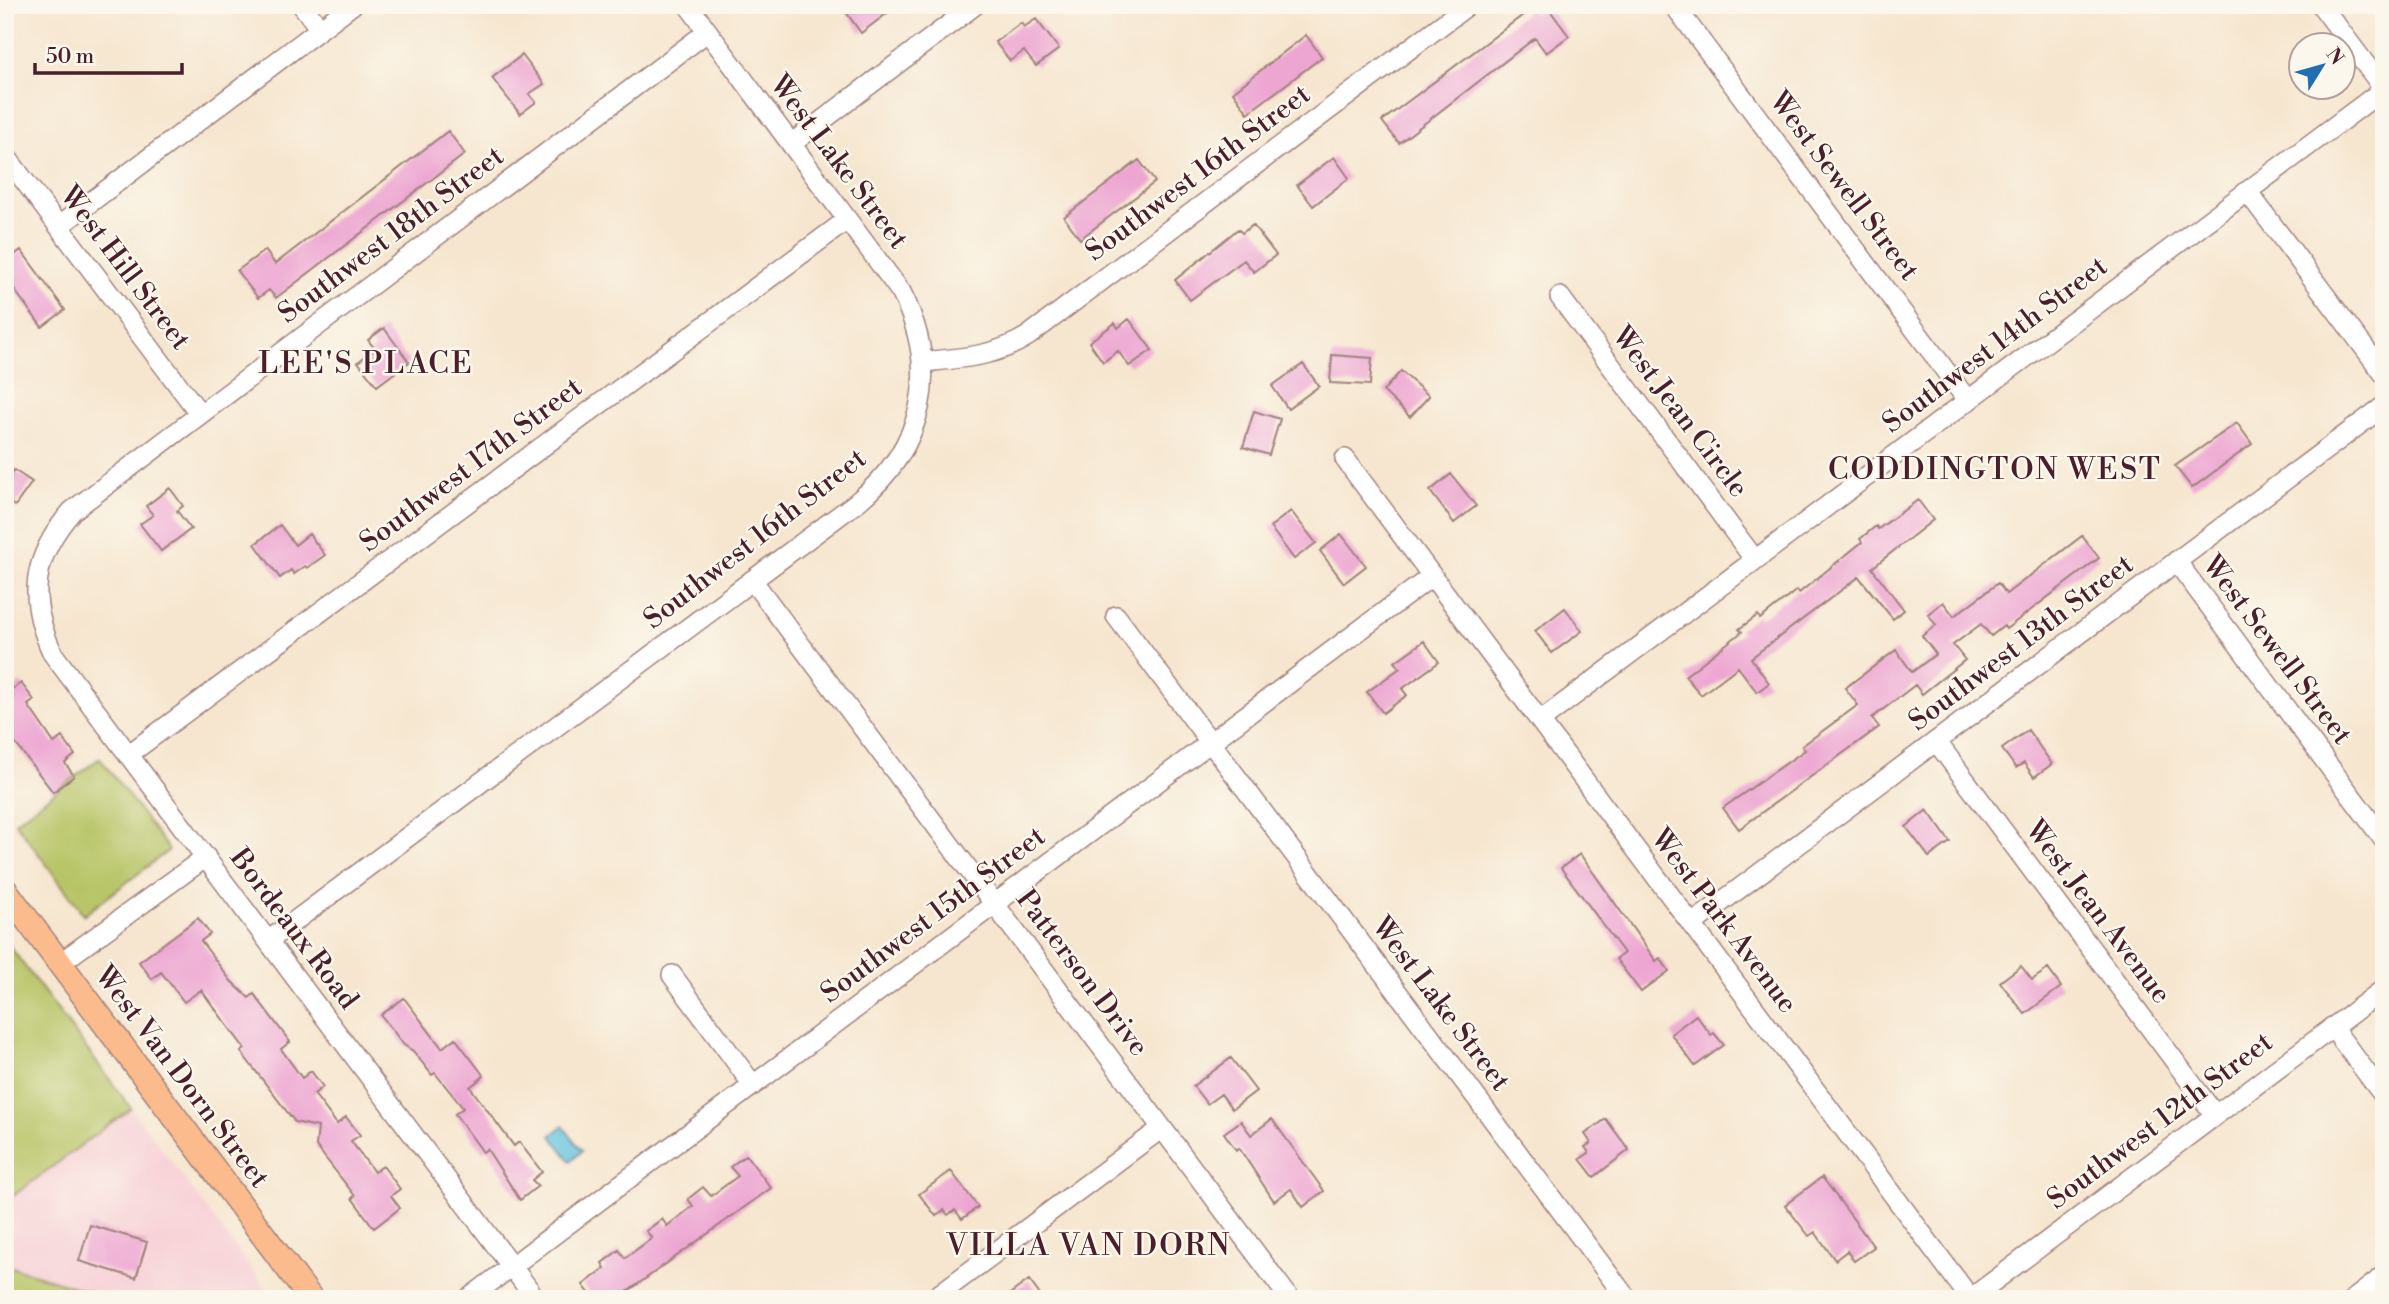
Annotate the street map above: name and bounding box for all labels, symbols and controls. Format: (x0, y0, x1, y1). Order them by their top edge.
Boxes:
scale bar (35, 32, 182, 76)
north arrow (2288, 32, 2358, 102)
text: N (2321, 43, 2349, 70)
text: 50 m (46, 44, 94, 70)
street label: West Lake Street (762, 67, 916, 256)
street label: Southwest 16th Street (1079, 77, 1318, 269)
street label: West Sewell Street (1761, 84, 1927, 288)
street label: Southwest 18th Street (271, 139, 511, 331)
street label: West Hill Street (51, 178, 198, 357)
street label: Southwest 14th Street (1876, 249, 2114, 441)
street label: West Jean Circle (1604, 319, 1756, 504)
district label: LEE'S PLACE (258, 345, 474, 383)
street label: Southwest 17th Street (353, 370, 589, 560)
street label: Southwest 16th Street (637, 441, 873, 637)
district label: CODDINGTON WEST (1828, 451, 2162, 489)
street label: Southwest 13th Street (1902, 547, 2140, 739)
street label: West Sewell Street (2194, 548, 2360, 752)
street label: West Jean Avenue (2017, 812, 2178, 1011)
street label: Southwest 15th Street (814, 819, 1052, 1011)
street label: West Park Avenue (1643, 821, 1805, 1020)
street label: Bordeaux Road (222, 841, 366, 1016)
street label: Patterson Drive (1008, 883, 1156, 1063)
street label: West Lake Street (1364, 909, 1518, 1098)
street label: West Van Dorn Street (87, 958, 277, 1195)
street label: Southwest 12th Street (2040, 1025, 2280, 1217)
district label: VILLA VAN DORN (945, 1227, 1232, 1265)

